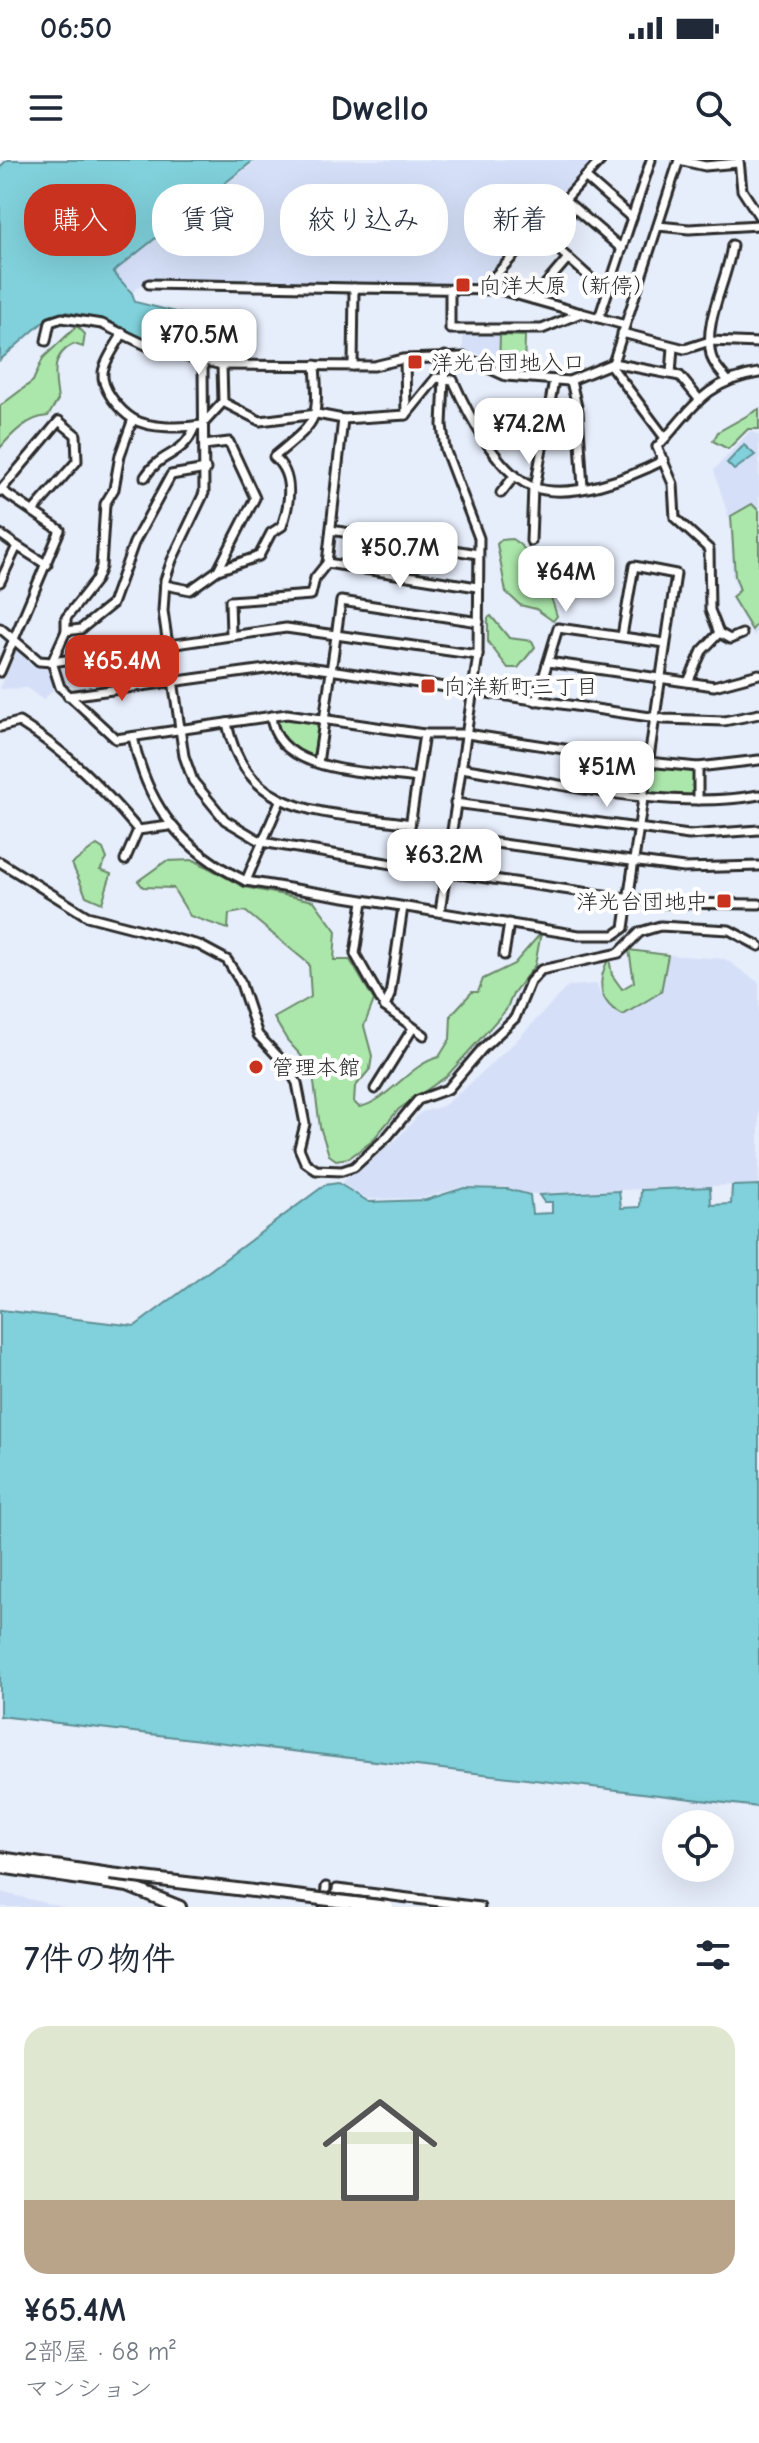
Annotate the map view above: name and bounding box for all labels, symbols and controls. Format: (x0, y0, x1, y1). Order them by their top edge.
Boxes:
text: 06:50 (40, 11, 112, 46)
icon: menu (24, 86, 68, 130)
icon: search (691, 86, 735, 130)
text: Dwello (330, 88, 429, 129)
chip: 購入 (24, 184, 136, 256)
chip: 賃貸 (152, 184, 264, 256)
chip: 絞り込み (280, 184, 448, 256)
chip: 新着 (464, 184, 576, 256)
place label: 向洋大原（新停） (479, 273, 655, 299)
marker: 向洋大原（新停） (454, 276, 472, 294)
pin: ¥70.5M (134, 309, 264, 377)
text: ¥70.5M (160, 320, 238, 350)
place label: 洋光台団地入口 (431, 350, 585, 376)
marker: 洋光台団地入口 (406, 353, 424, 371)
pin: ¥74.2M (464, 398, 594, 466)
text: ¥74.2M (492, 409, 566, 439)
pin: ¥50.7M (335, 522, 465, 590)
text: ¥50.7M (361, 533, 439, 563)
pin: ¥64M (519, 546, 613, 614)
text: ¥64M (536, 557, 596, 587)
pin: ¥65.4M (57, 635, 187, 703)
text: ¥65.4M (83, 646, 161, 676)
place label: 向洋新町三丁目 (444, 674, 598, 700)
marker: 向洋新町三丁目 (419, 677, 437, 695)
pin: ¥51M (560, 741, 654, 809)
text: ¥51M (578, 752, 636, 782)
pin: ¥63.2M (379, 829, 509, 897)
text: ¥63.2M (405, 840, 483, 870)
place label: 洋光台団地中 (576, 889, 708, 915)
marker: 洋光台団地中 (715, 892, 733, 910)
place label: 管理本館 (272, 1055, 360, 1081)
marker: 管理本館 (247, 1058, 265, 1076)
map controls (662, 1810, 734, 1882)
button: locate (662, 1810, 734, 1882)
icon: filters (691, 1933, 735, 1977)
text: 7件の物件 (24, 1939, 175, 1979)
icon: home (308, 2078, 452, 2222)
text: ¥65.4M (24, 2290, 126, 2330)
text: 2部屋 · 68 m² (24, 2337, 176, 2367)
text: マンション (24, 2374, 153, 2404)

